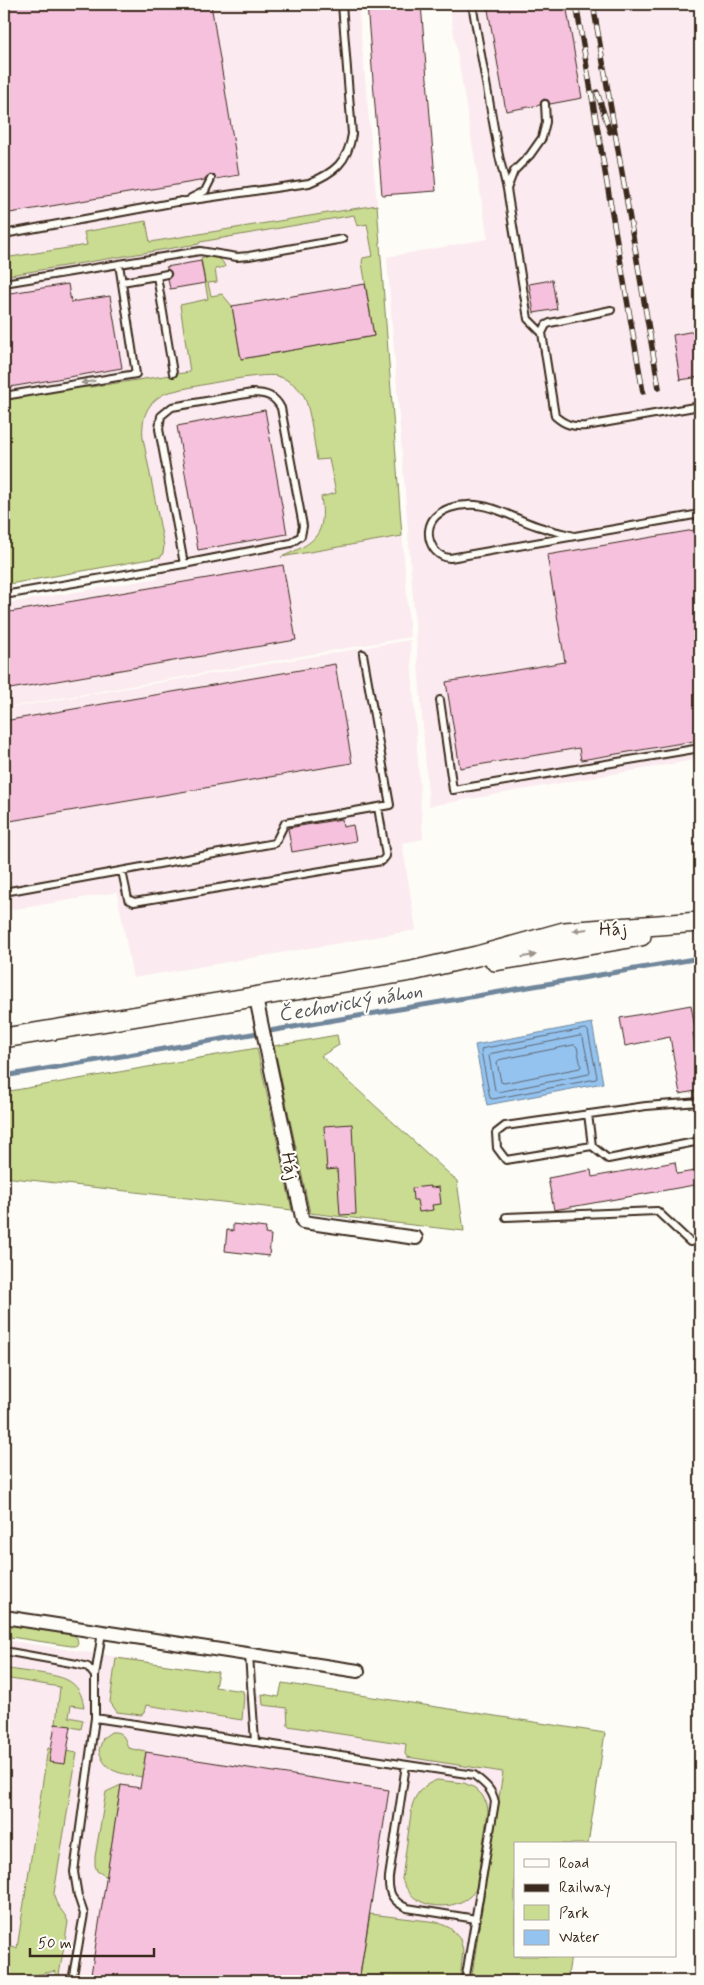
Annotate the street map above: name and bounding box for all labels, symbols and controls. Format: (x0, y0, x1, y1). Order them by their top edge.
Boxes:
one-way arrow (80, 379, 96, 387)
street label: Háj (599, 917, 627, 942)
one-way arrow (572, 926, 588, 934)
one-way arrow (522, 951, 538, 959)
water label: Čechovický náhon (276, 977, 425, 1029)
street label: Háj (274, 1150, 305, 1183)
legend (514, 1842, 676, 1958)
text: Road (559, 1854, 589, 1874)
text: Railway (559, 1878, 611, 1898)
text: Park (559, 1904, 589, 1924)
scale bar (30, 1925, 154, 1957)
text: Water (559, 1928, 599, 1948)
text: 50 m (38, 1934, 72, 1954)

